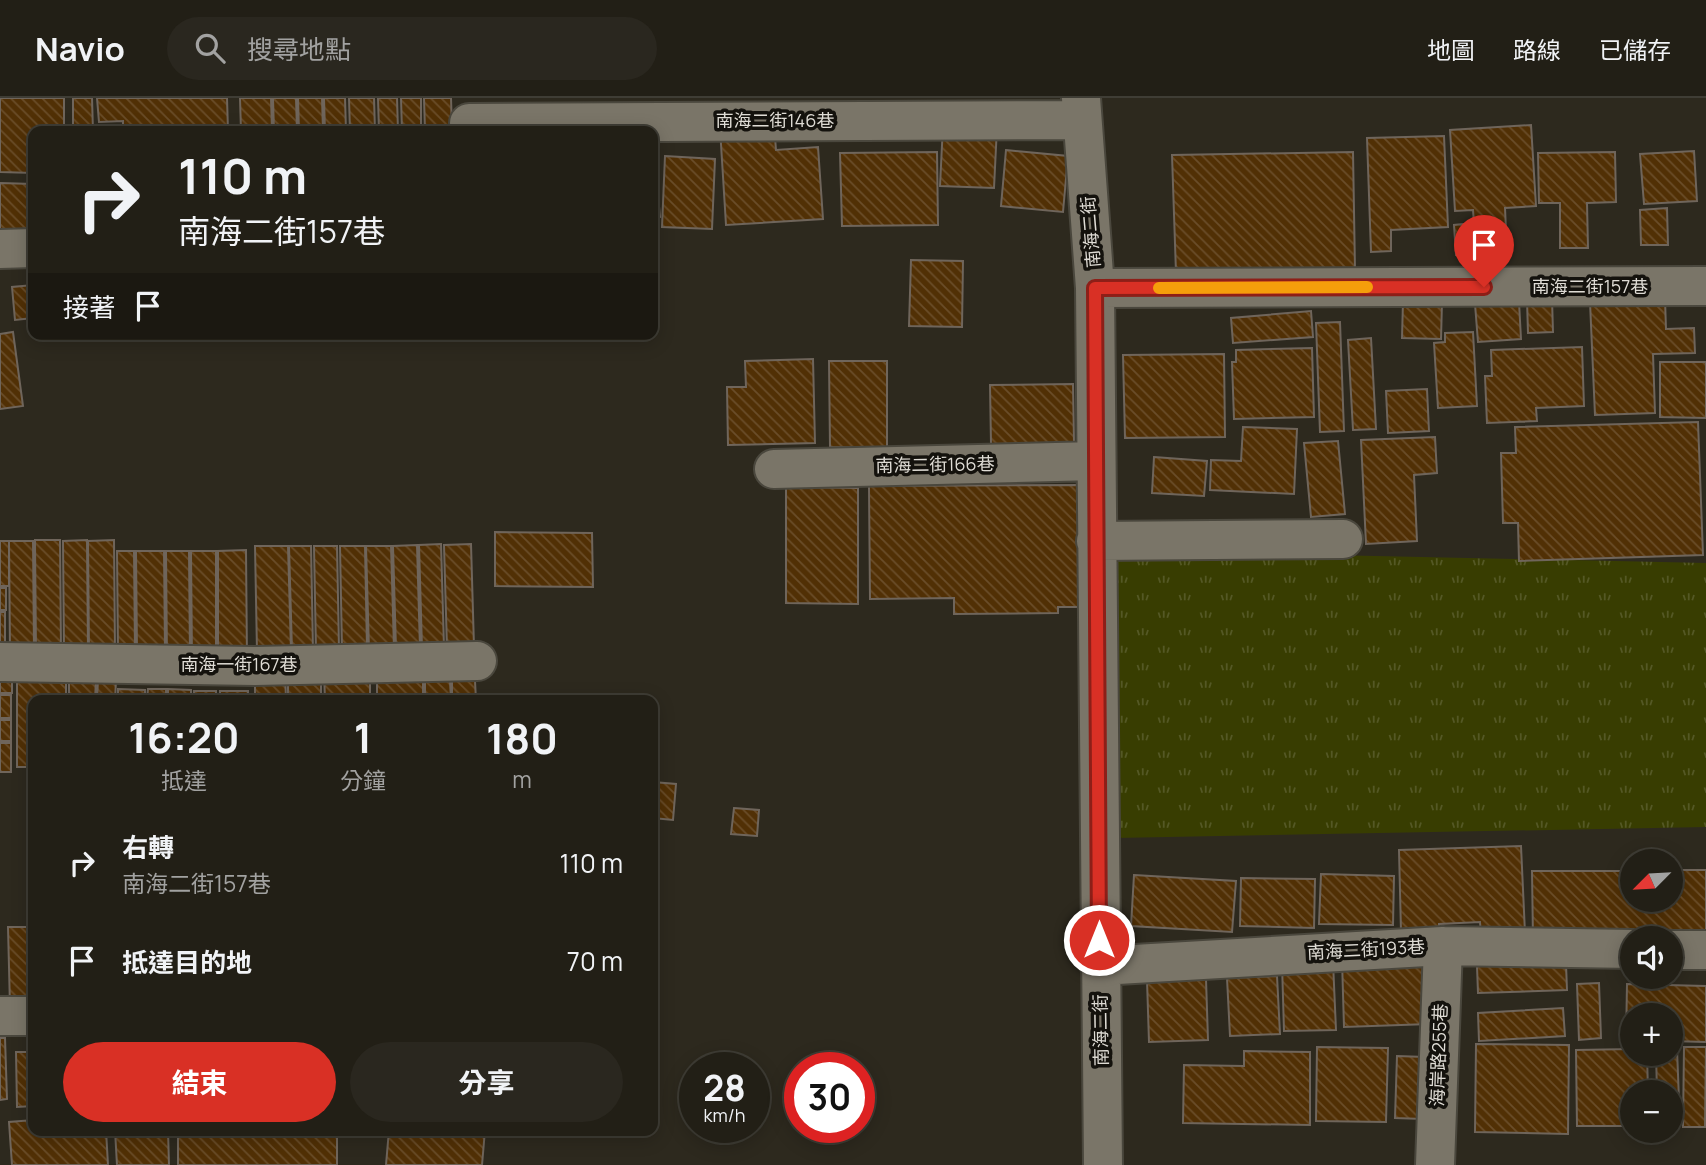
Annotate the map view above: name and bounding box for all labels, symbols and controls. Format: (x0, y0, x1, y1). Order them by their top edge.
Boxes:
search box (167, 17, 657, 80)
text: Navio (35, 26, 125, 71)
icon: search (191, 29, 229, 67)
text: 搜尋地點 (247, 31, 351, 67)
text: 地圖 (1427, 33, 1475, 66)
text: 路線 (1513, 33, 1561, 66)
text: 已儲存 (1599, 33, 1671, 66)
street label: 南海二街146巷 (716, 108, 834, 132)
text: 110 m (178, 142, 307, 209)
icon: right (63, 154, 154, 245)
street label: 南海二街 (1075, 195, 1105, 269)
text: 南海二街157巷 (178, 209, 385, 253)
pin (1454, 215, 1514, 287)
icon: arrive (1465, 226, 1503, 264)
street label: 南海二街157巷 (1532, 274, 1648, 298)
icon: arrive (129, 287, 167, 325)
text: 接著 (63, 289, 115, 325)
street label: 南海二街166巷 (875, 451, 995, 477)
street label: 南海一街167巷 (180, 652, 298, 676)
text: 16:20 (128, 708, 240, 766)
text: 1 (354, 708, 372, 766)
text: 180 (486, 709, 558, 767)
text: m (512, 763, 532, 795)
text: 抵達 (161, 764, 207, 796)
text: 分鐘 (340, 764, 386, 796)
text: 右轉 (122, 829, 174, 865)
icon: right (63, 844, 101, 882)
text: 110 m (560, 845, 623, 881)
north arrow (1620, 849, 1684, 912)
map controls (1620, 849, 1683, 1143)
text: 南海二街157巷 (122, 867, 271, 899)
position arrow (1062, 903, 1136, 977)
button: sound (1620, 926, 1683, 989)
street label: 南海二街193巷 (1306, 934, 1426, 964)
icon: arrive (63, 942, 101, 980)
text: 70 m (567, 943, 623, 979)
text: 抵達目的地 (122, 944, 252, 980)
street label: 南海二街 (1087, 994, 1113, 1066)
street label: 海岸路255巷 (1424, 1003, 1452, 1107)
button: + (1620, 1003, 1683, 1066)
button: 結束 (63, 1042, 336, 1122)
button: 分享 (350, 1042, 623, 1122)
speed limit sign: 30 (784, 1052, 875, 1143)
text: 28 (703, 1064, 746, 1112)
button: − (1620, 1080, 1683, 1143)
text: km/h (704, 1103, 745, 1127)

